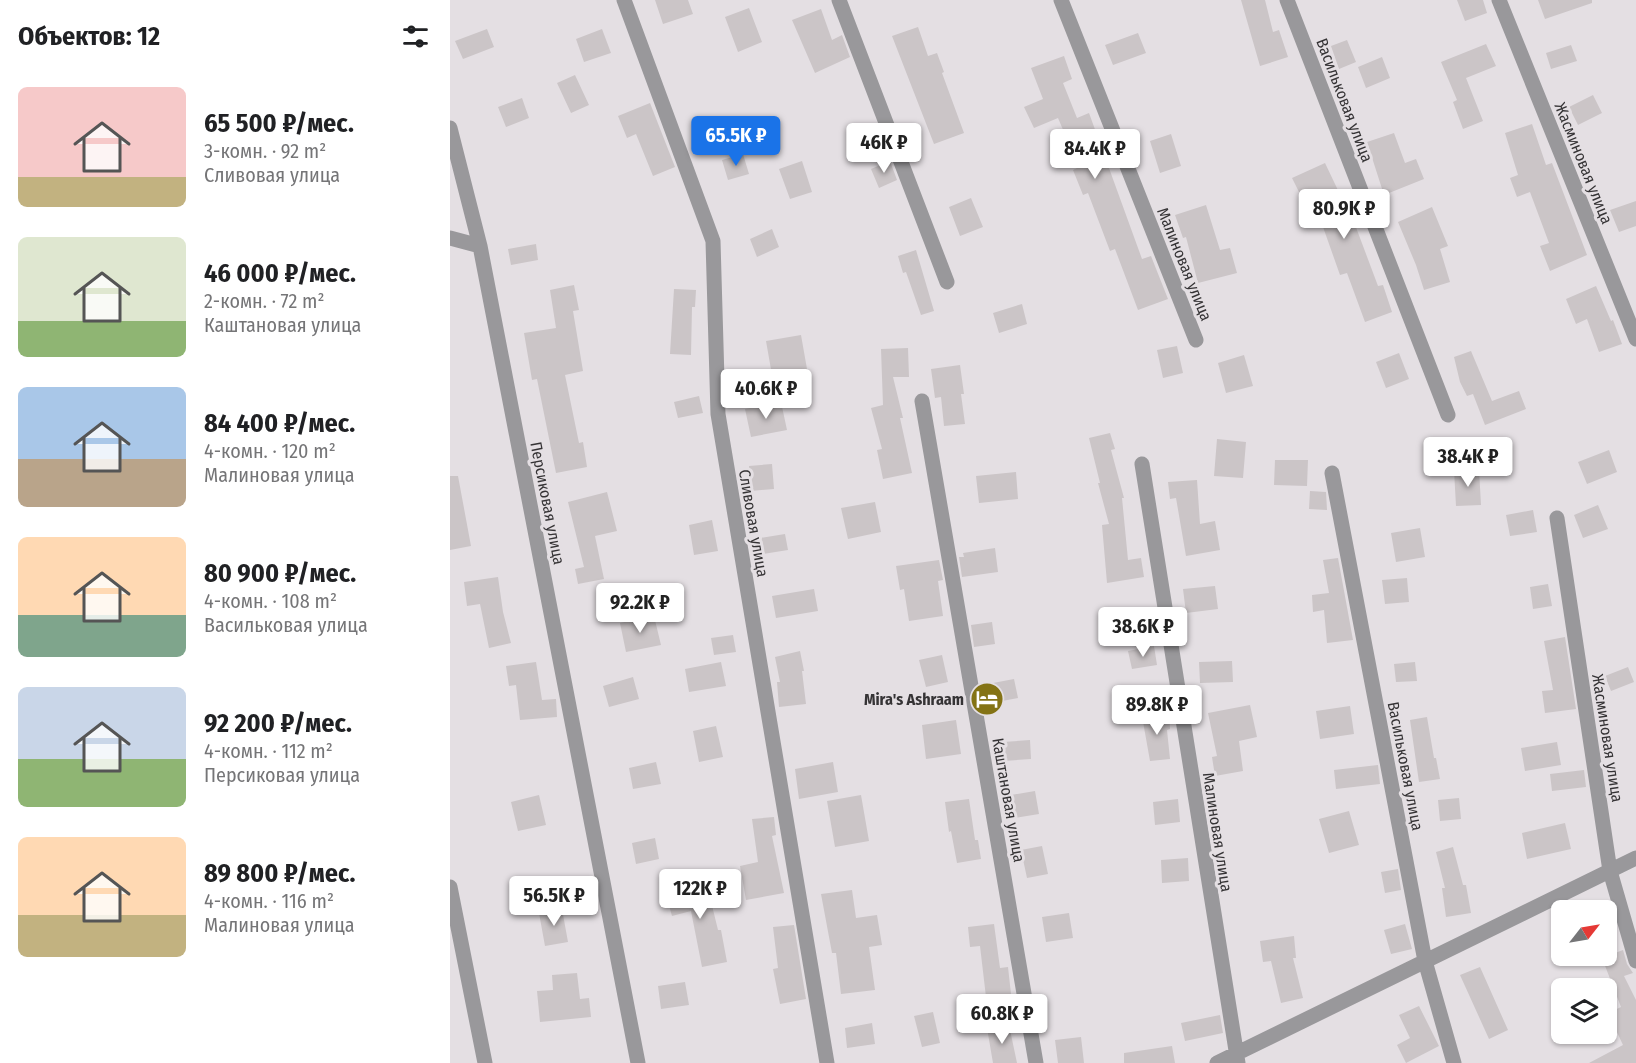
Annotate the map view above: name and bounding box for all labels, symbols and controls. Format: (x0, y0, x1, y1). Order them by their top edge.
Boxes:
icon: filters (399, 20, 432, 53)
text: Объектов: 12 (18, 21, 160, 52)
street label: Васильковая улица (1312, 36, 1377, 165)
street label: Жасминовая улица (1551, 100, 1617, 227)
text: 65 500 ₽/мес. (204, 108, 354, 139)
icon: home (66, 111, 138, 183)
pin: 65.5K ₽ (681, 116, 791, 167)
text: 65.5K ₽ (705, 123, 767, 147)
pin: 46K ₽ (842, 123, 926, 174)
pin: 84.4K ₽ (1040, 129, 1150, 180)
text: 46K ₽ (860, 130, 908, 154)
text: 84.4K ₽ (1064, 136, 1126, 160)
text: 3-комн. · 92 m² (204, 139, 326, 163)
text: Сливовая улица (204, 163, 340, 187)
pin: 80.9K ₽ (1289, 189, 1399, 240)
text: 80.9K ₽ (1313, 196, 1375, 220)
street label: Малиновая улица (1153, 205, 1216, 324)
text: 46 000 ₽/мес. (204, 258, 356, 289)
icon: home (66, 261, 138, 333)
text: 2-комн. · 72 m² (204, 289, 325, 313)
text: Каштановая улица (204, 313, 361, 337)
pin: 40.6K ₽ (711, 369, 821, 420)
text: 40.6K ₽ (735, 376, 797, 400)
text: 84 400 ₽/мес. (204, 408, 355, 439)
icon: home (66, 411, 138, 483)
pin: 38.4K ₽ (1413, 437, 1523, 488)
text: 4-комн. · 120 m² (204, 439, 336, 463)
street label: Персиковая улица (526, 440, 569, 566)
text: 38.4K ₽ (1437, 444, 1499, 468)
text: Малиновая улица (204, 463, 355, 487)
street label: Сливовая улица (735, 468, 772, 578)
text: 80 900 ₽/мес. (204, 558, 356, 589)
icon: home (66, 561, 138, 633)
pin: 92.2K ₽ (585, 583, 695, 634)
text: 4-комн. · 108 m² (204, 589, 337, 613)
text: 92.2K ₽ (610, 590, 670, 614)
pin: 38.6K ₽ (1088, 607, 1198, 658)
text: Васильковая улица (204, 613, 368, 637)
text: 38.6K ₽ (1112, 614, 1174, 638)
street label: Жасминовая улица (1588, 673, 1627, 804)
hotel icon: Mira's Ashraam (969, 681, 1005, 717)
pin: 89.8K ₽ (1102, 685, 1212, 736)
place label: Mira's Ashraam (864, 690, 964, 709)
text: 89.8K ₽ (1126, 692, 1188, 716)
street label: Васильковая улица (1384, 700, 1427, 832)
text: 92 200 ₽/мес. (204, 708, 352, 739)
icon: home (66, 711, 138, 783)
street label: Каштановая улица (988, 736, 1029, 864)
text: 4-комн. · 112 m² (204, 739, 333, 763)
text: Персиковая улица (204, 763, 360, 787)
street label: Малиновая улица (1199, 771, 1236, 893)
text: 89 800 ₽/мес. (204, 858, 355, 889)
icon: home (66, 861, 138, 933)
pin: 122K ₽ (651, 869, 749, 920)
pin: 56.5K ₽ (499, 876, 609, 927)
text: 122K ₽ (673, 876, 727, 900)
text: 56.5K ₽ (523, 883, 585, 907)
text: 4-комн. · 116 m² (204, 889, 334, 913)
north arrow (1551, 900, 1617, 966)
map controls (1551, 900, 1617, 1044)
text: Малиновая улица (204, 913, 355, 937)
button: layers (1551, 978, 1617, 1044)
pin: 60.8K ₽ (947, 994, 1057, 1045)
text: 60.8K ₽ (970, 1001, 1034, 1025)

